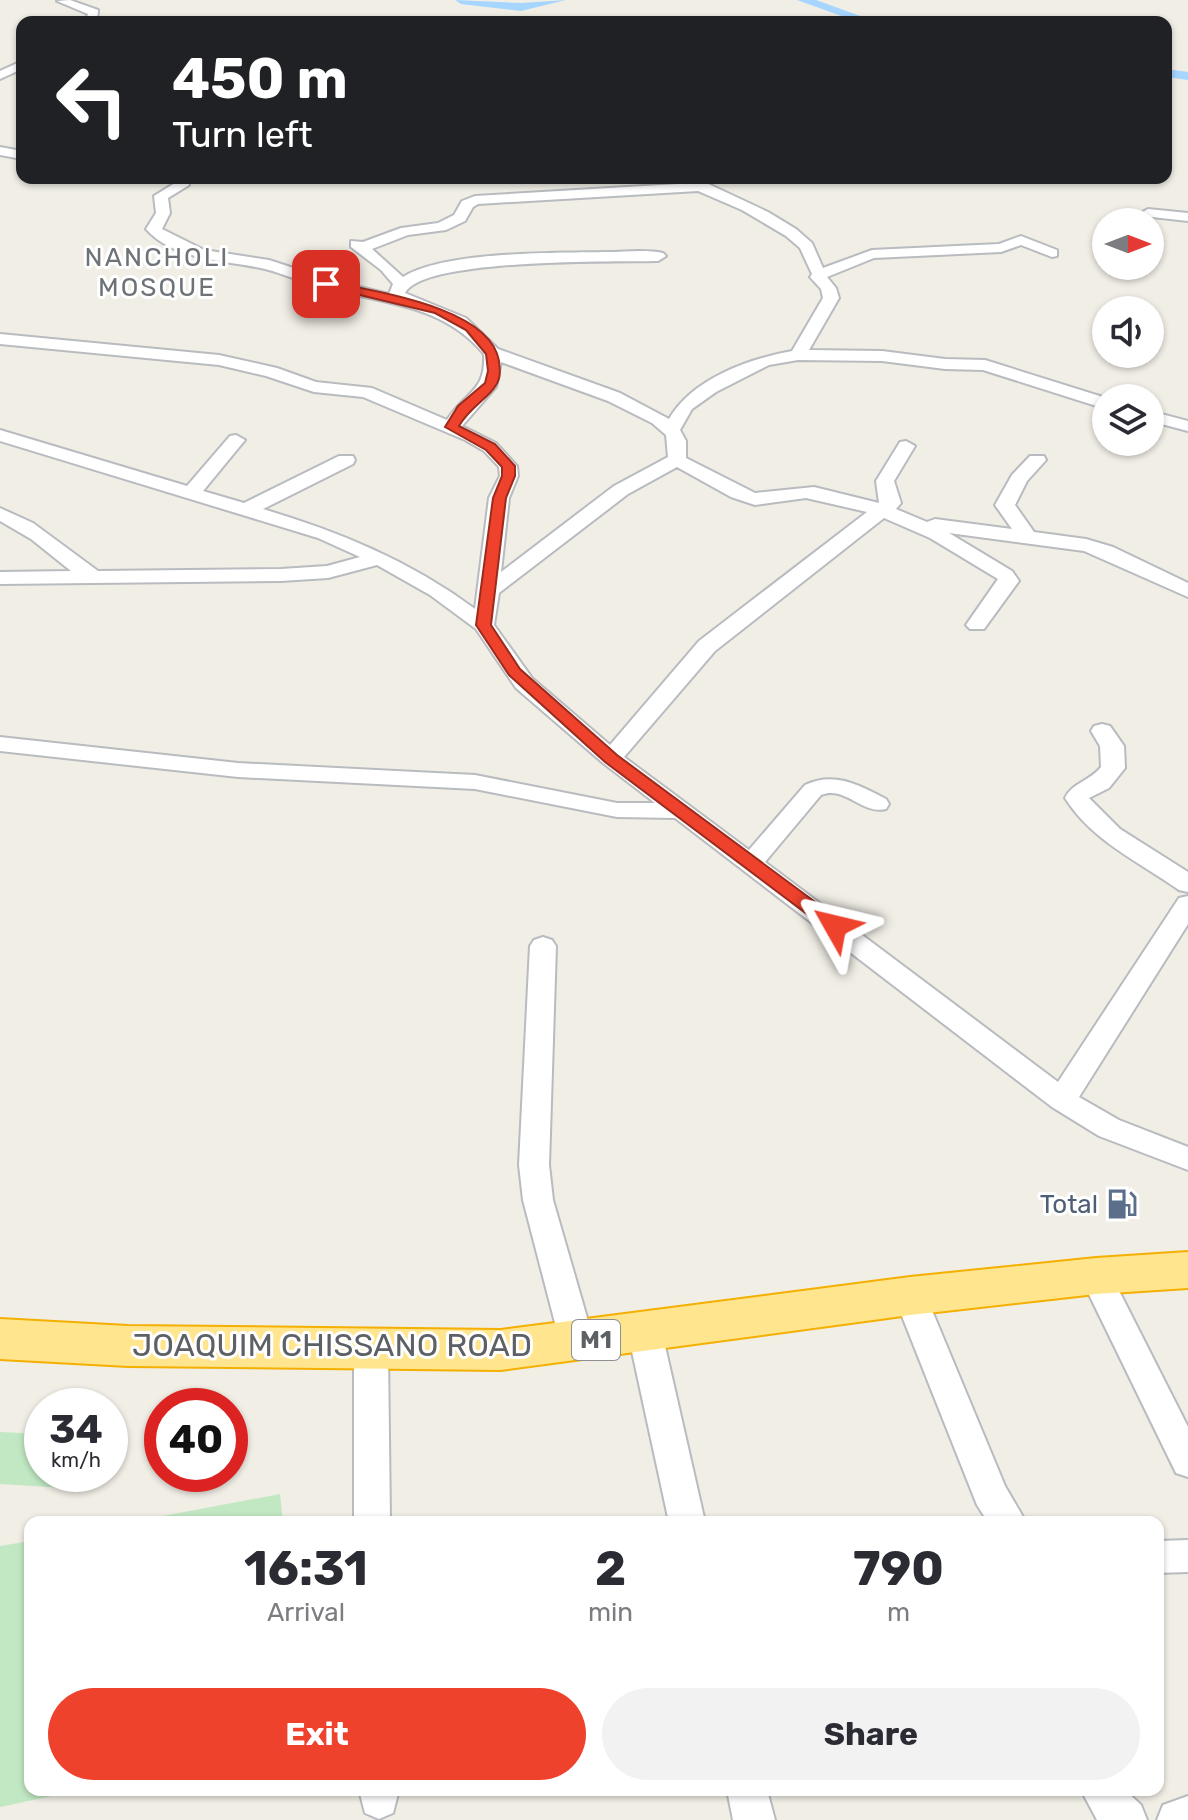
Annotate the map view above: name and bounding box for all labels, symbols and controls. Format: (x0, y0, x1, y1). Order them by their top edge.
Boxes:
text: 450 m (172, 46, 348, 112)
icon: left (40, 48, 144, 152)
text: Turn left (172, 113, 313, 156)
north arrow (1092, 208, 1164, 280)
map controls (1092, 208, 1164, 456)
district label: NANCHOLI MOSQUE (85, 242, 229, 303)
pin (292, 250, 360, 318)
icon: arrive (304, 262, 348, 306)
button: sound (1092, 296, 1164, 368)
button: layers (1092, 384, 1164, 456)
position arrow (793, 884, 877, 968)
fuel station icon: Total (1105, 1187, 1139, 1221)
place label: Total (1040, 1189, 1098, 1220)
road number: M1 (572, 1320, 620, 1360)
street label: JOAQUIM CHISSANO ROAD (132, 1326, 532, 1364)
speed limit sign: 40 (144, 1388, 248, 1492)
text: 34 (49, 1406, 103, 1453)
text: km/h (51, 1448, 101, 1472)
text: 16:31 (244, 1540, 368, 1597)
text: 2 (595, 1540, 626, 1597)
text: 790 (853, 1540, 944, 1597)
text: Arrival (267, 1597, 345, 1628)
text: min (588, 1597, 633, 1628)
text: m (887, 1597, 910, 1628)
button: Exit (48, 1688, 586, 1780)
button: Share (602, 1688, 1140, 1780)

